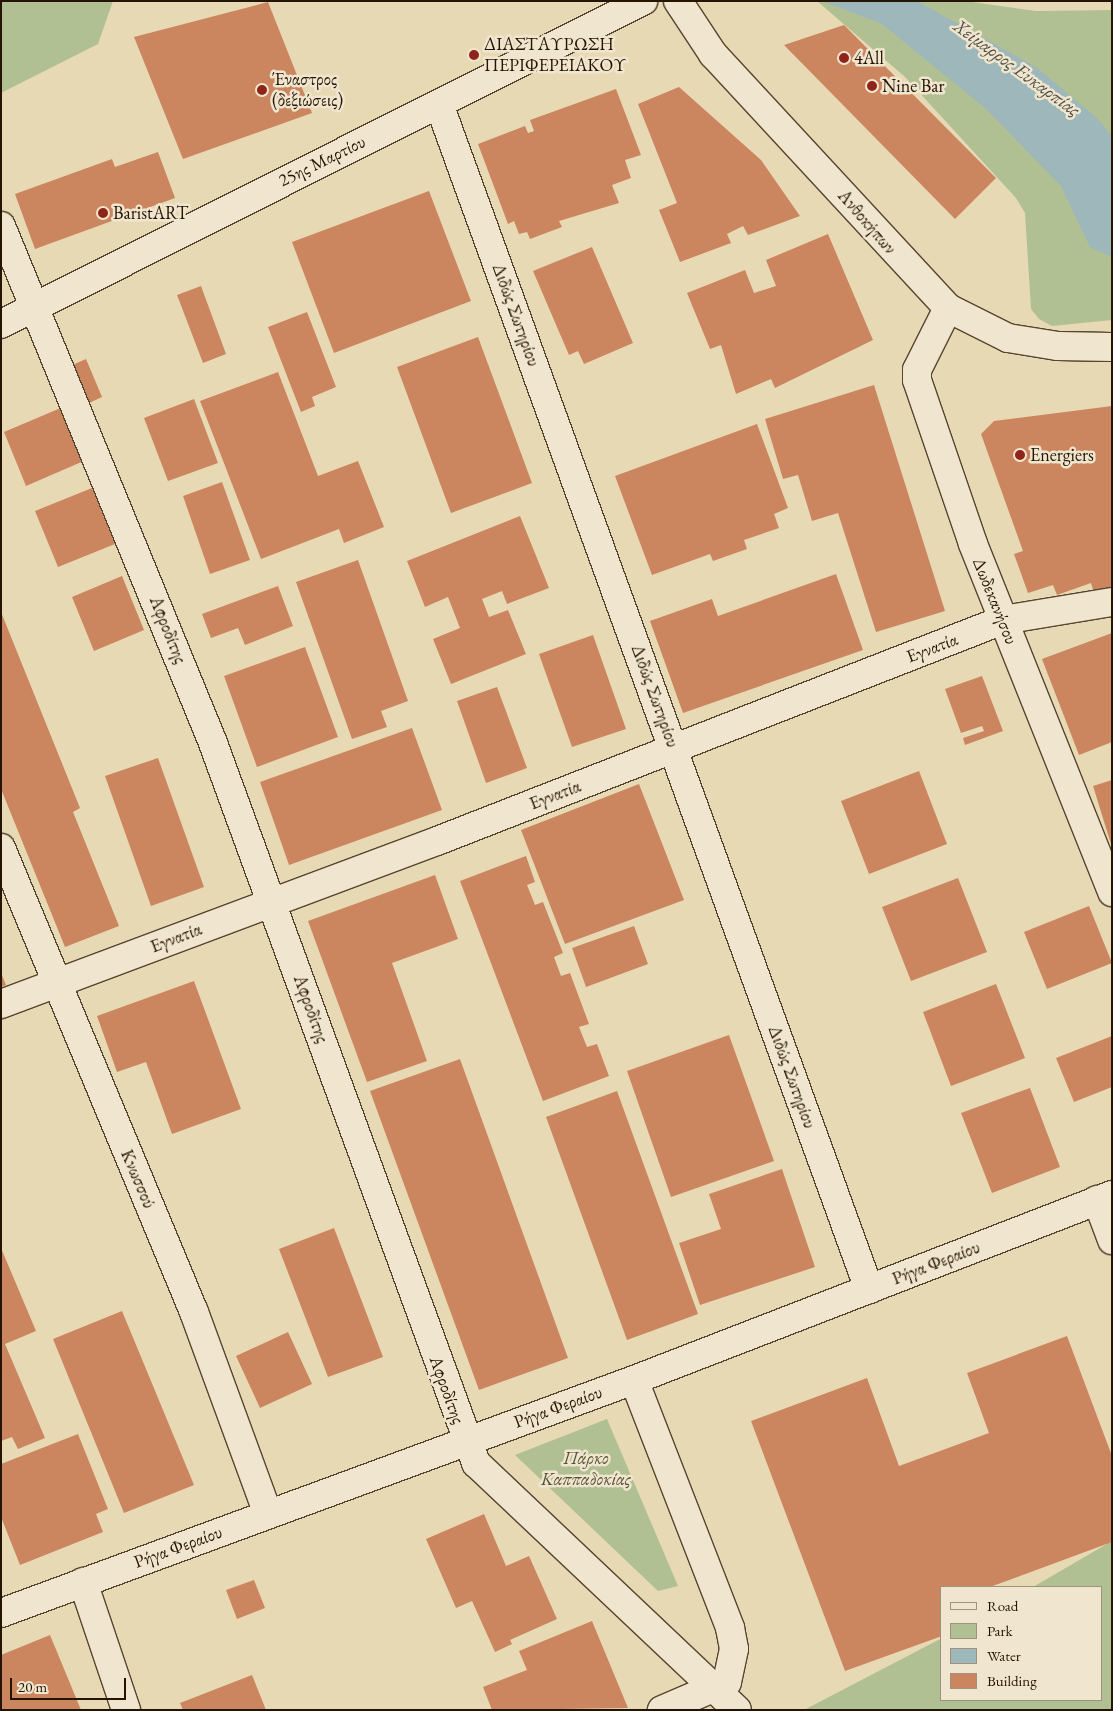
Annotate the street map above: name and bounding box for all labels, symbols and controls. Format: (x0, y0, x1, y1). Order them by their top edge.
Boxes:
water label: Χείμαρρος Ευκαρπίας (949, 15, 1085, 121)
place label: ΔΙΑΣΤΑΥΡΩΣΗ ΠΕΡΙΦΕΡΕΙΑΚΟΥ (484, 34, 627, 76)
place label: 4All (854, 47, 884, 69)
marker: ΔΙΑΣΤΑΥΡΩΣΗ ΠΕΡΙΦΕΡΕΙΑΚΟΥ (468, 49, 480, 61)
marker: 4All (838, 52, 850, 64)
place label: Έναστρος (δεξιώσεις) (272, 69, 343, 112)
place label: Nine Bar (882, 75, 945, 97)
marker: Nine Bar (866, 80, 878, 92)
marker: Έναστρος (δεξιώσεις) (256, 84, 268, 96)
street label: 25ης Μαρτίου (275, 131, 369, 191)
street label: Ανθοκήπων (833, 185, 901, 259)
place label: BaristART (113, 202, 188, 224)
marker: BaristART (97, 207, 109, 219)
street label: Διδώς Σωτηρίου (487, 261, 545, 369)
place label: Energiers (1030, 444, 1094, 466)
marker: Energiers (1014, 449, 1026, 461)
street label: Δωδεκανήσου (968, 555, 1022, 647)
street label: Αφροδίτης (145, 593, 191, 667)
street label: Εγνατία (903, 628, 961, 668)
street label: Διδώς Σωτηρίου (626, 642, 684, 750)
street label: Εγνατία (526, 775, 584, 815)
street label: Εγνατία (147, 918, 205, 958)
street label: Αφροδίτης (289, 972, 333, 1046)
street label: Διδώς Σωτηρίου (763, 1023, 821, 1131)
street label: Κνωσσού (116, 1146, 160, 1212)
street label: Ρήγα Φεραίου (889, 1236, 983, 1290)
street label: Αφροδίτης (425, 1353, 469, 1427)
street label: Ρήγα Φεραίου (511, 1381, 605, 1433)
park label: Πάρκο Καππαδοκίας (541, 1448, 631, 1490)
street label: Ρήγα Φεραίου (131, 1521, 225, 1573)
legend (940, 1586, 1103, 1701)
text: Road (987, 1596, 1018, 1615)
text: Park (987, 1621, 1013, 1640)
text: Water (987, 1646, 1021, 1665)
scale bar (12, 1668, 129, 1700)
text: Building (987, 1671, 1037, 1690)
text: 20 m (18, 1677, 47, 1696)

